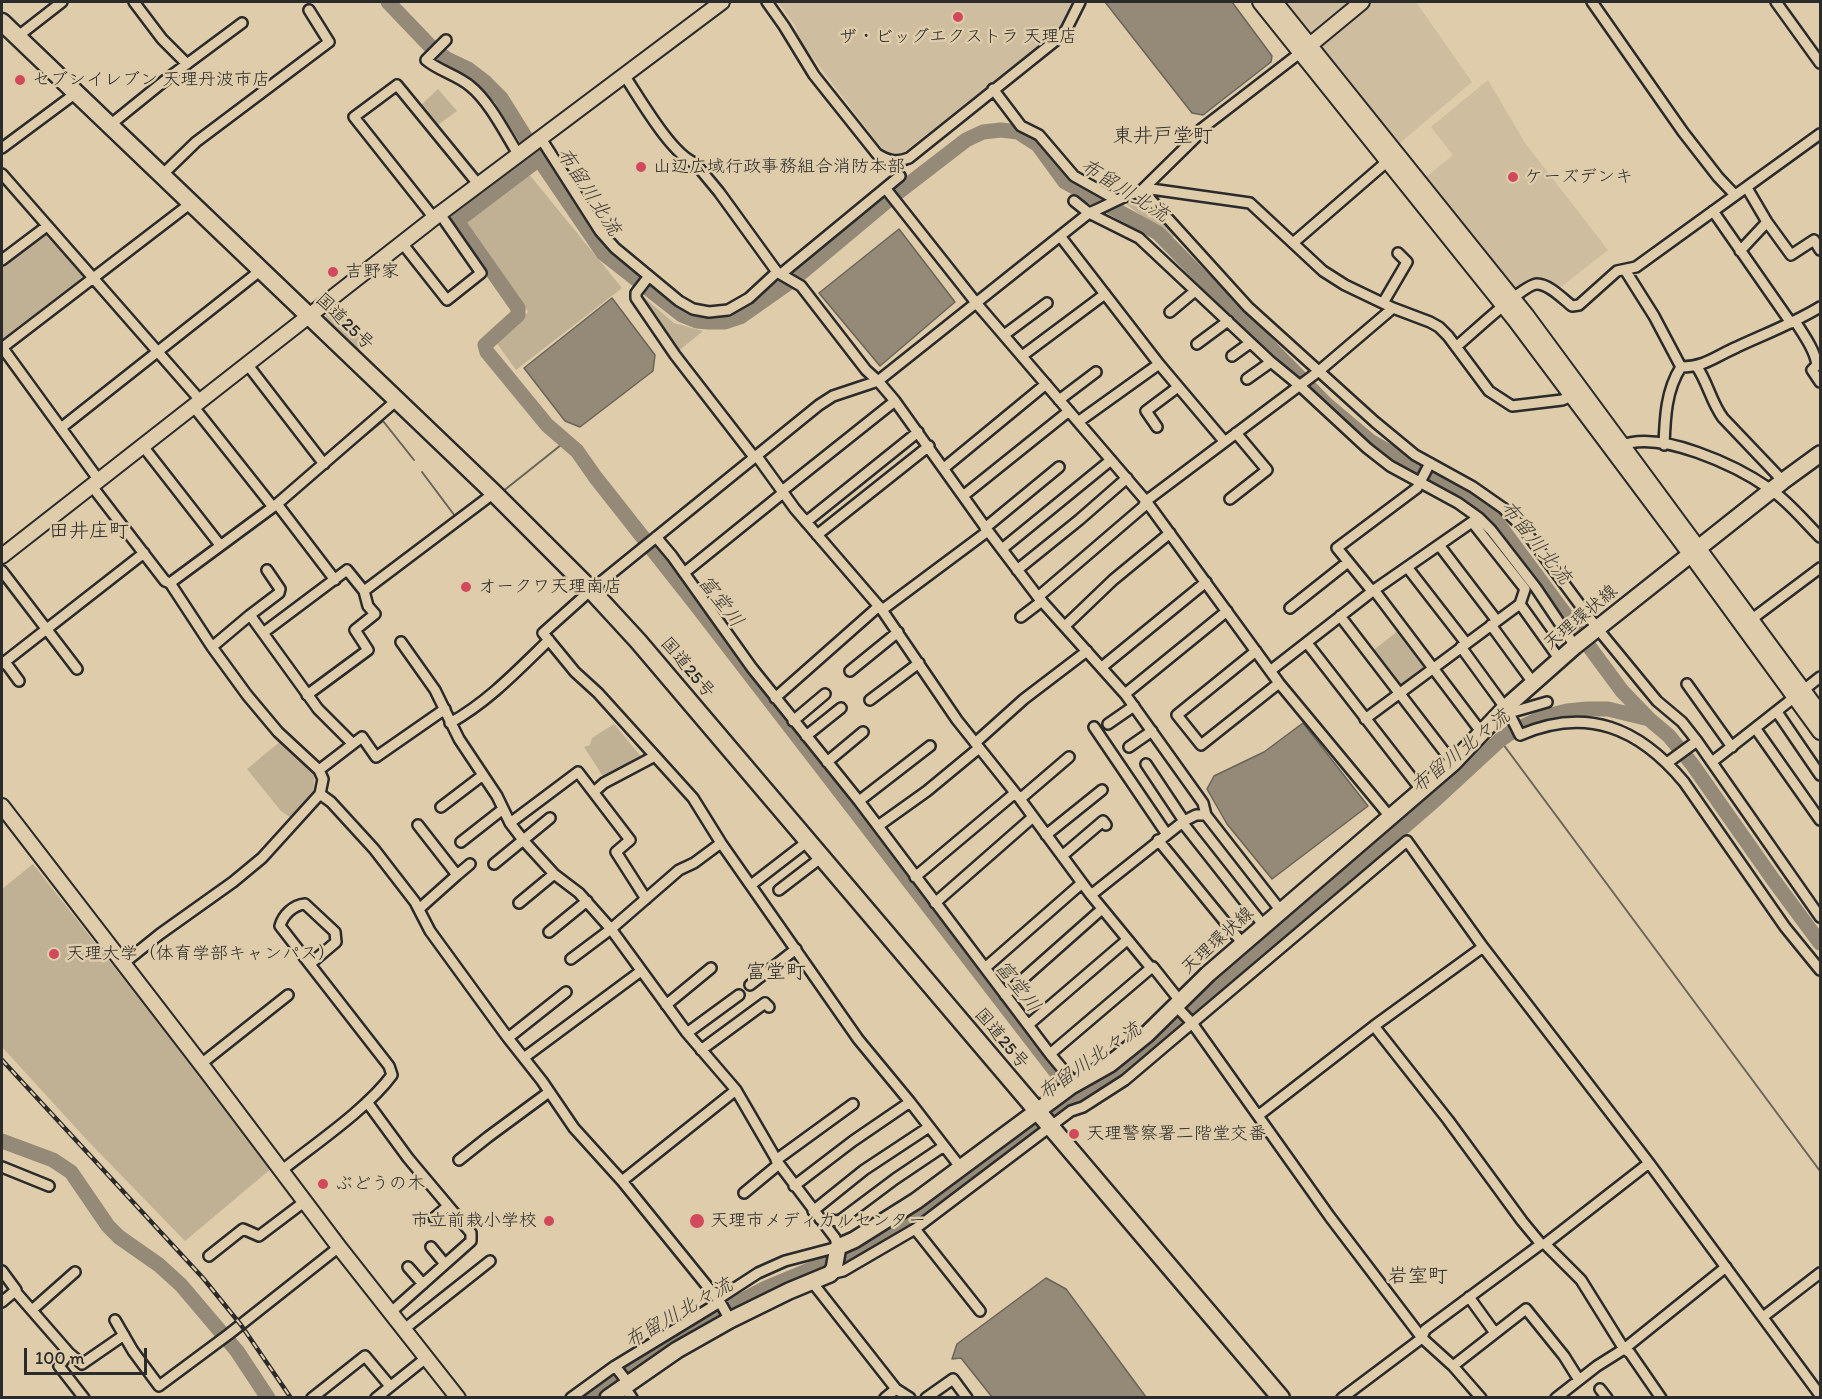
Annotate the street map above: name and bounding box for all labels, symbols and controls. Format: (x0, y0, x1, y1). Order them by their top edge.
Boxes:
marker: ザ・ビッグエクストラ 天理店 (951, 10, 965, 24)
place label: ザ・ビッグエクストラ 天理店 (839, 26, 1077, 48)
place label: セブンイレブン 天理丹波市店 (32, 69, 270, 91)
marker: セブンイレブン 天理丹波市店 (13, 73, 27, 87)
district label: 東井戸堂町 (1113, 125, 1213, 149)
water label: 布留川北流 (551, 144, 625, 240)
water label: 布留川北流 (1075, 154, 1173, 228)
place label: 山辺広域行政事務組合消防本部 (653, 156, 905, 178)
marker: 山辺広域行政事務組合消防本部 (634, 160, 648, 174)
place label: ケーズデンキ (1525, 166, 1633, 188)
marker: ケーズデンキ (1506, 170, 1520, 184)
place label: 吉野家 (345, 261, 399, 283)
marker: 吉野家 (326, 265, 340, 279)
street label: 国道25号 (310, 289, 378, 355)
water label: 布留川北流 (1494, 497, 1576, 589)
district label: 田井庄町 (49, 520, 129, 544)
water label: 富堂川 (692, 571, 748, 633)
place label: オークワ天理南店 (478, 576, 622, 598)
marker: オークワ天理南店 (459, 580, 473, 594)
street label: 天理環状線 (1540, 581, 1622, 655)
street label: 国道25号 (655, 633, 719, 703)
water label: 布留川北々流 (1407, 705, 1515, 799)
street label: 天理環状線 (1177, 903, 1259, 979)
place label: 天理大学（体育学部キャンパス） (66, 943, 336, 965)
marker: 天理大学（体育学部キャンパス） (47, 947, 61, 961)
water label: 富堂川 (989, 956, 1045, 1018)
district label: 富堂町 (746, 961, 806, 985)
street label: 国道25号 (969, 1004, 1033, 1074)
water label: 布留川北々流 (1034, 1018, 1146, 1106)
place label: 天理警察署二階堂交番 (1086, 1123, 1266, 1145)
marker: 天理警察署二階堂交番 (1067, 1127, 1081, 1141)
place label: ぶどうの木 (335, 1173, 425, 1195)
marker: ぶどうの木 (316, 1177, 330, 1191)
place label: 市立前栽小学校 (411, 1210, 537, 1232)
place label: 天理市メディカルセンター (710, 1210, 926, 1232)
marker: 天理市メディカルセンター (688, 1212, 706, 1230)
marker: 市立前栽小学校 (542, 1214, 556, 1228)
district label: 岩室町 (1388, 1265, 1448, 1289)
water label: 布留川北々流 (621, 1274, 737, 1354)
scale bar (27, 1336, 150, 1374)
text: 100 m (35, 1347, 85, 1369)

